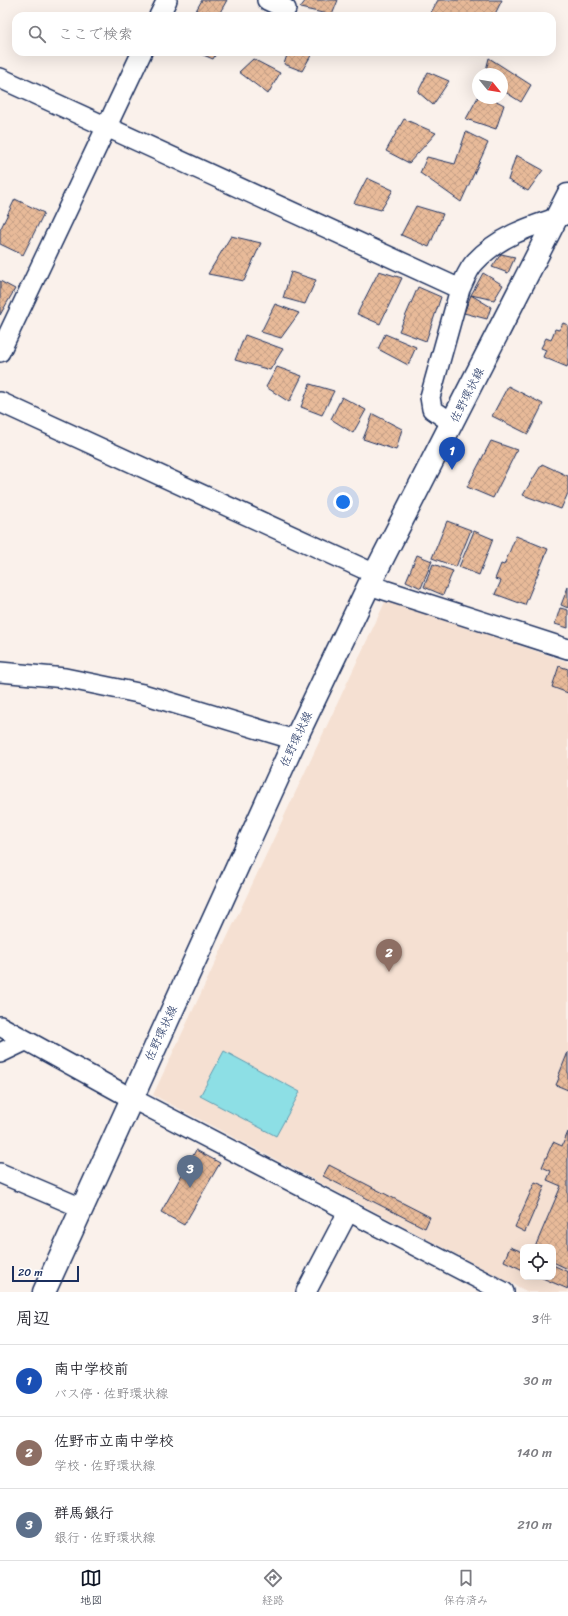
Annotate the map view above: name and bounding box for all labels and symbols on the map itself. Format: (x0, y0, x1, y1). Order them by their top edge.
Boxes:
north arrow (472, 68, 508, 104)
street label: 佐野環状線 (444, 363, 490, 427)
pin: 1 (439, 437, 465, 470)
your location (333, 492, 353, 512)
street label: 佐野環状線 (273, 707, 319, 771)
pin: 2 (376, 939, 402, 972)
street label: 佐野環状線 (138, 1001, 184, 1065)
pin: 3 (177, 1155, 203, 1188)
scale bar (12, 1264, 79, 1283)

